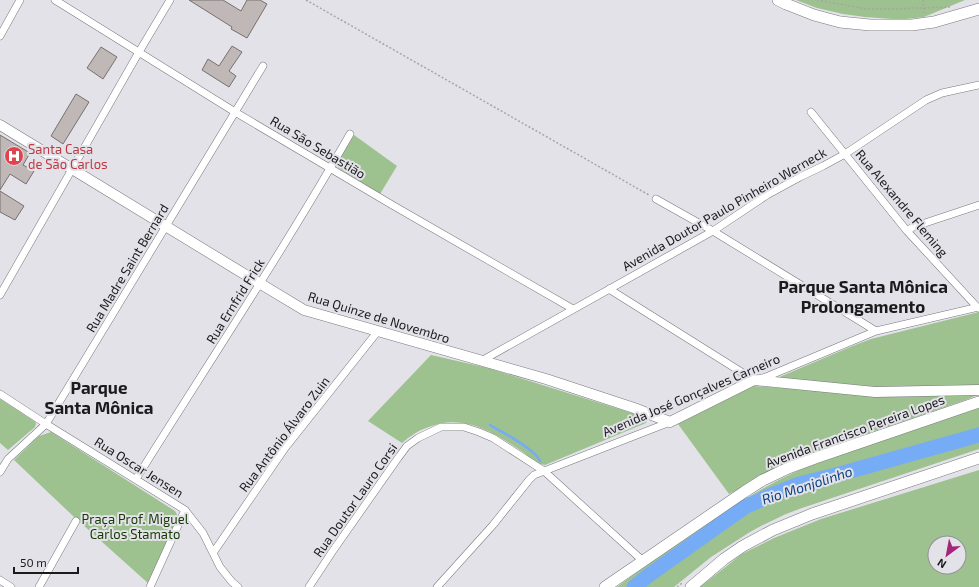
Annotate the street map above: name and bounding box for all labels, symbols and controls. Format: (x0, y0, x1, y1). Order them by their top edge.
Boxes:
street label: Rua São Sebastião (267, 112, 369, 182)
place label: Santa Casa de São Carlos (28, 141, 108, 172)
street label: Avenida Doutor Paulo Pinheiro Werneck (619, 144, 829, 274)
hospital icon: Santa Casa de São Carlos (3, 145, 25, 167)
street label: Rua Alexandre Fleming (852, 146, 952, 260)
street label: Rua Madre Saint Bernard (82, 201, 172, 335)
street label: Rua Ernfrid Frick (202, 255, 268, 347)
district label: Parque Santa Mônica Prolongamento (778, 276, 948, 316)
street label: Rua Quinze de Novembro (306, 288, 452, 346)
street label: Avenida José Gonçalves Carneiro (600, 350, 783, 441)
street label: Rua Antônio Álvaro Zuin (235, 373, 333, 495)
district label: Parque Santa Mônica (44, 377, 154, 417)
street label: Avenida Francisco Pereira Lopes (763, 391, 947, 471)
street label: Rua Oscar Jensen (92, 433, 186, 501)
street label: Rua Doutor Lauro Corsi (310, 440, 400, 560)
water label: Rio Monjolinho (760, 462, 855, 508)
park label: Praça Prof. Miguel Carlos Stamato (82, 511, 189, 542)
north arrow (927, 535, 967, 575)
scale bar (14, 549, 78, 575)
text: 50 m (20, 555, 47, 569)
text: N (935, 556, 948, 572)

